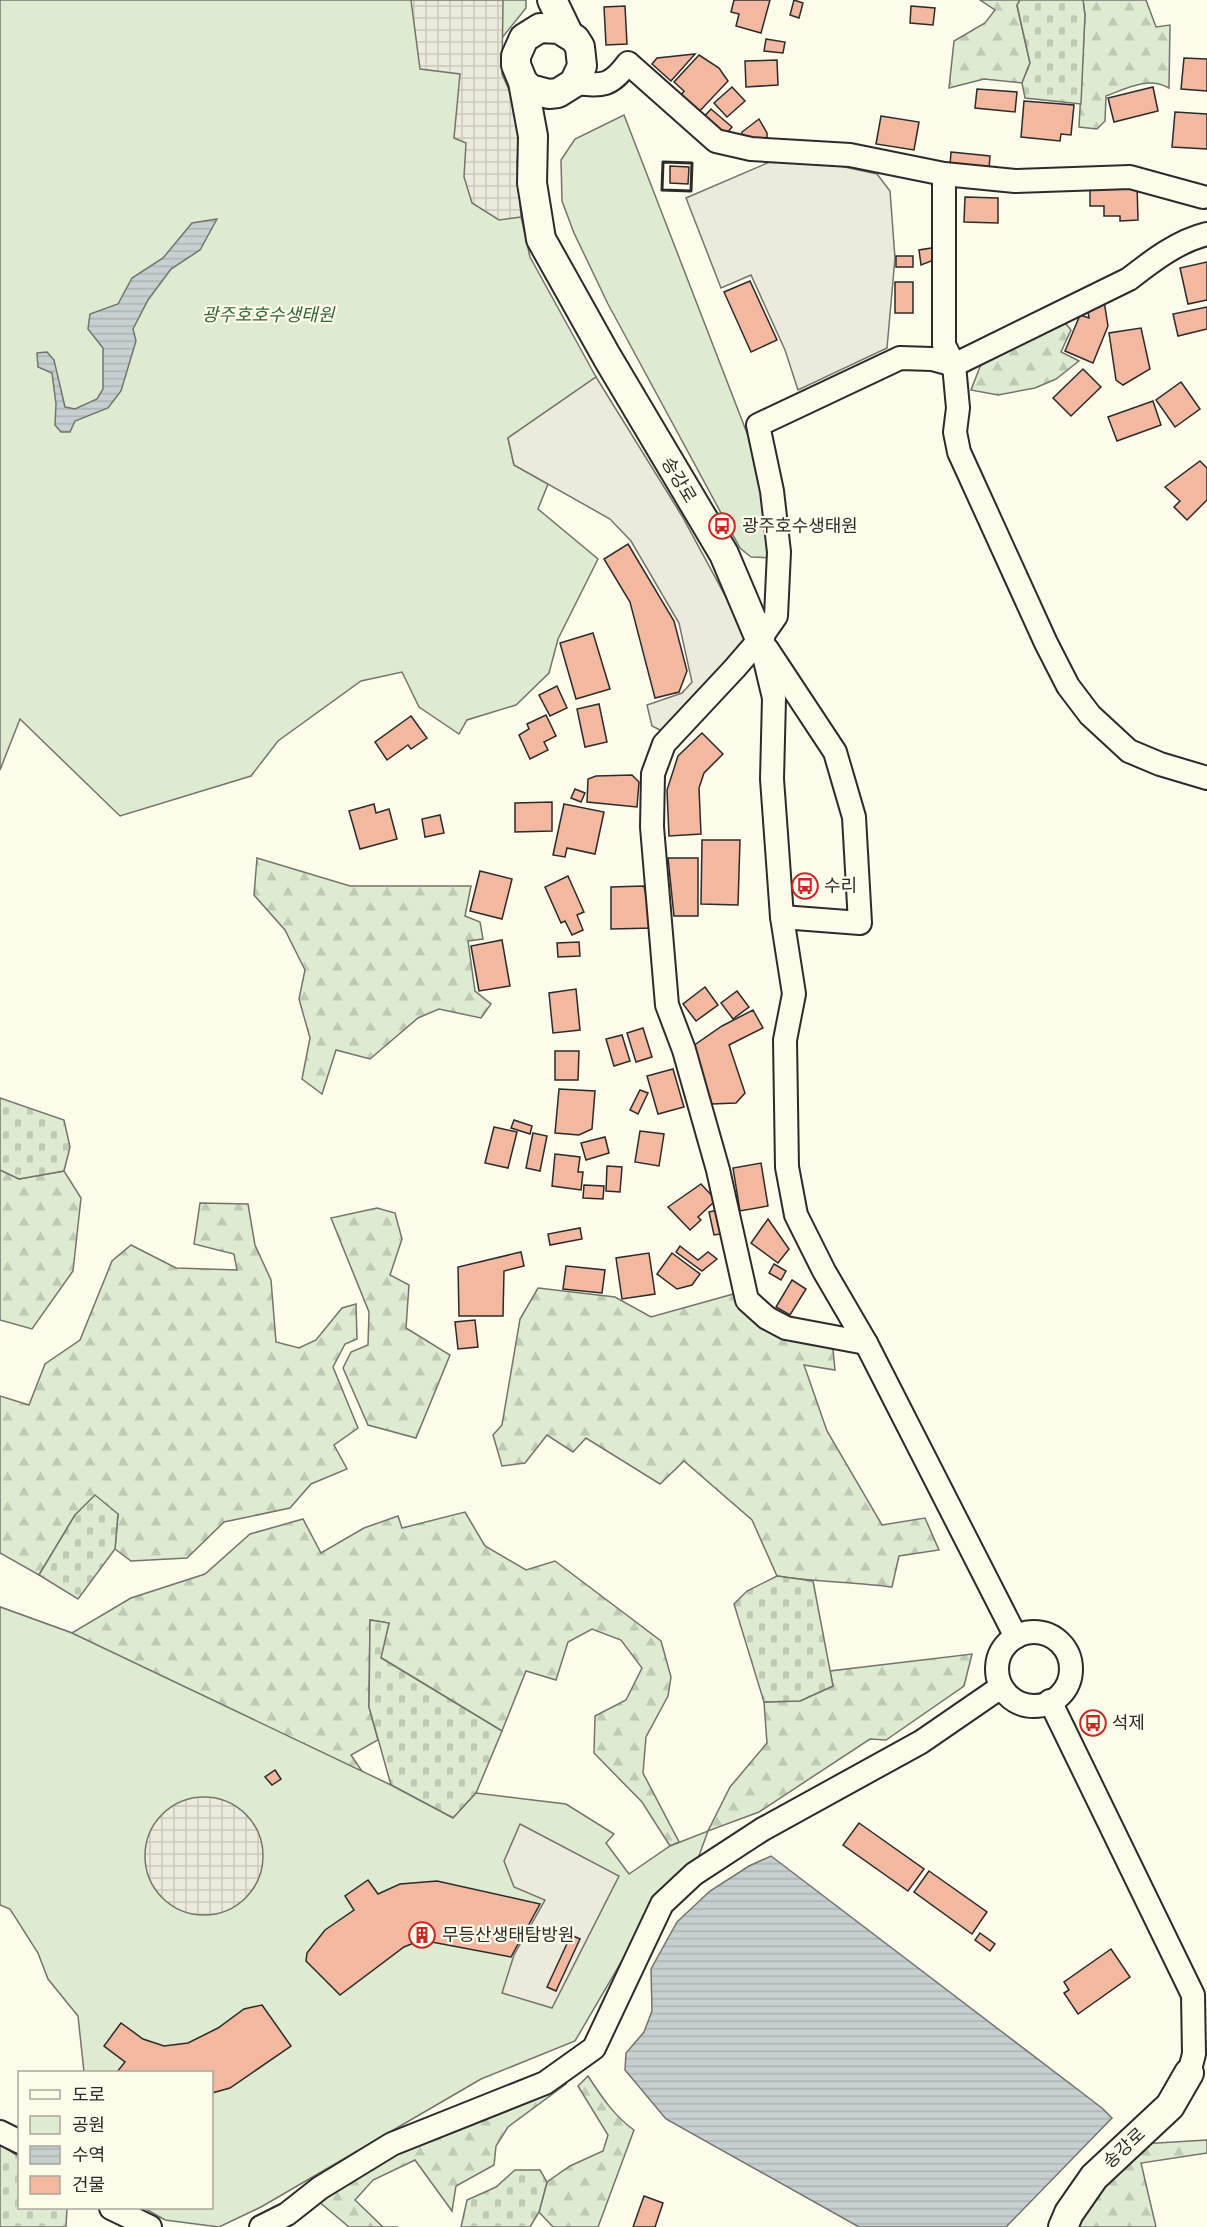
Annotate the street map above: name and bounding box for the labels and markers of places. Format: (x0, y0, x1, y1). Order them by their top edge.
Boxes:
bus stop icon: 광주호수생태원 (707, 511, 737, 541)
place label: 광주호수생태원 (742, 515, 858, 536)
bus stop icon: 수리 (790, 871, 820, 901)
place label: 수리 (824, 875, 857, 896)
bus stop icon: 석제 (1078, 1708, 1108, 1738)
place label: 석제 (1112, 1712, 1145, 1733)
building icon: 무등산생태탐방원 (407, 1920, 437, 1950)
place label: 무등산생태탐방원 (442, 1924, 574, 1945)

